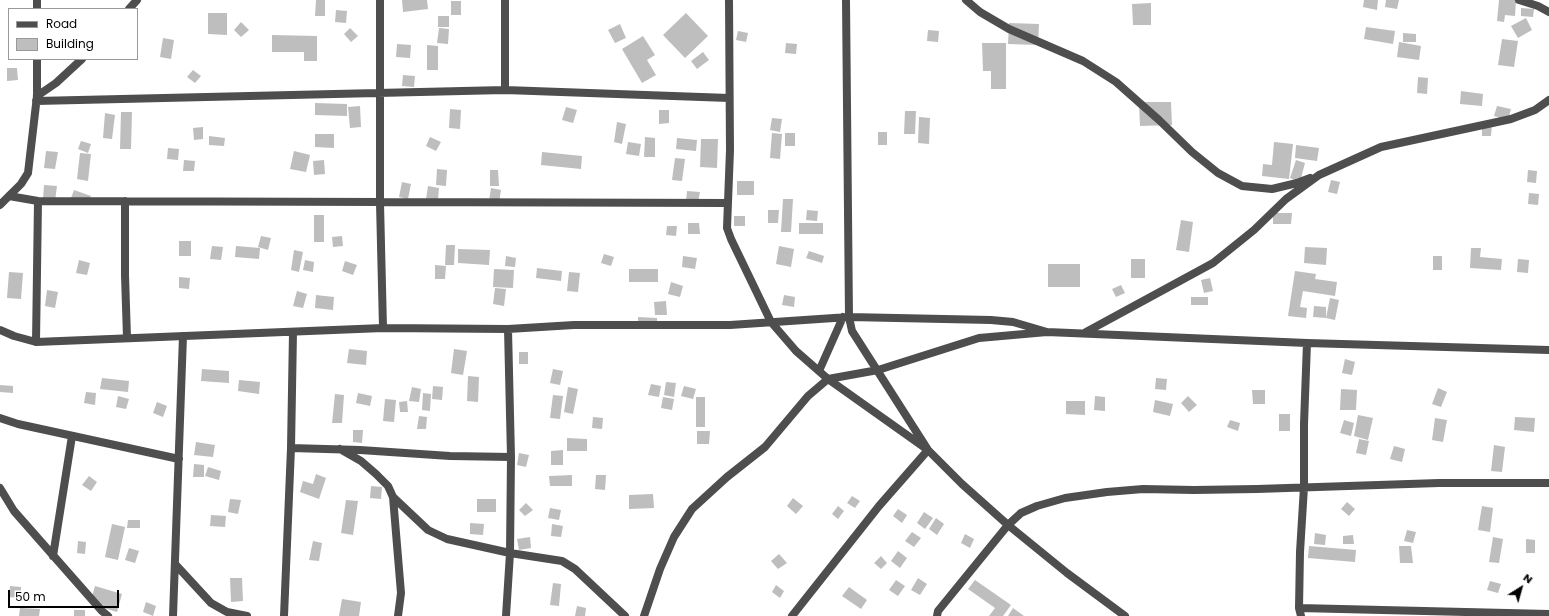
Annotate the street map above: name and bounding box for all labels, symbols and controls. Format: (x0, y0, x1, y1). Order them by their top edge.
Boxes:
legend (8, 8, 138, 60)
text: Road (46, 15, 77, 32)
text: Building (46, 35, 94, 52)
north arrow (1501, 568, 1541, 608)
text: N (1520, 570, 1536, 587)
scale bar (10, 582, 121, 608)
text: 50 m (15, 588, 46, 605)

